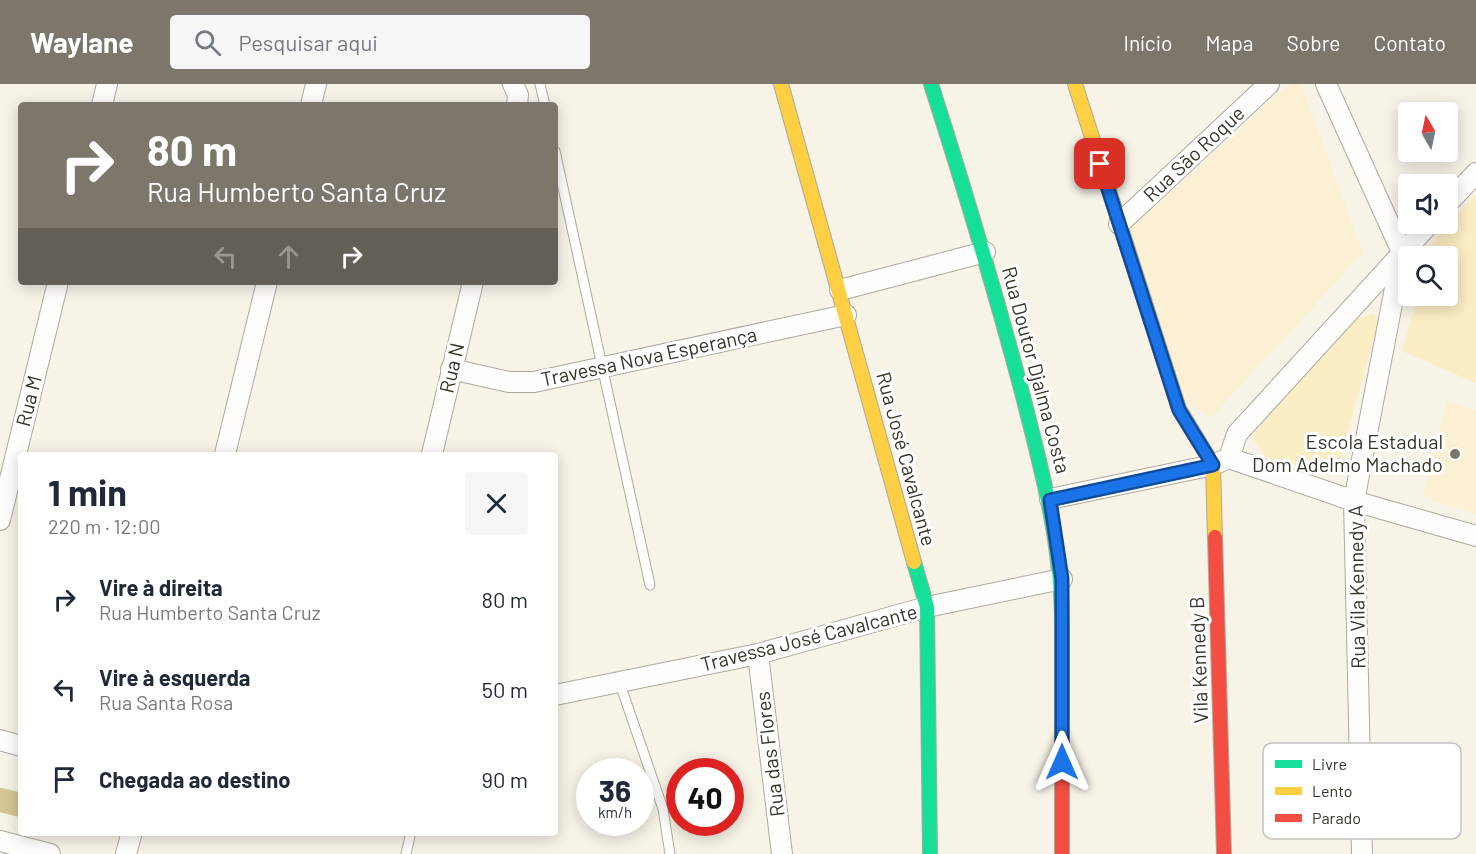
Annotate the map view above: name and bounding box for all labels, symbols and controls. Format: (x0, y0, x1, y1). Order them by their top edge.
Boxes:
search box (170, 15, 590, 69)
text: Waylane (30, 25, 134, 59)
icon: search (191, 26, 224, 59)
text: Pesquisar aqui (239, 29, 378, 55)
text: Início (1124, 30, 1172, 55)
text: Mapa (1205, 30, 1254, 55)
text: Sobre (1287, 30, 1340, 55)
text: Contato (1373, 30, 1446, 55)
street label: Rua São Roque (1138, 100, 1249, 206)
north arrow (1398, 102, 1458, 162)
map controls (1398, 102, 1458, 306)
text: 80 m (147, 124, 237, 174)
icon: right (48, 126, 126, 204)
pin (1074, 138, 1125, 189)
icon: arrive (1083, 147, 1116, 180)
button: sound (1398, 174, 1458, 234)
text: Rua Humberto Santa Cruz (147, 175, 446, 207)
icon: left (209, 240, 242, 273)
icon: ahead (272, 240, 305, 273)
icon: right (335, 240, 368, 273)
button: search (1398, 246, 1458, 306)
street label: Rua Doutor Djalma Costa (998, 264, 1076, 476)
street label: Travessa Nova Esperança (539, 321, 759, 391)
street label: Rua N (434, 340, 468, 395)
street label: Rua José Cavalcante (872, 369, 942, 548)
street label: Rua M (10, 373, 46, 429)
place label: Escola Estadual Dom Adelmo Machado (1252, 429, 1443, 476)
marker: Escola Estadual Dom Adelmo Machado (1448, 447, 1462, 461)
text: 1 min (48, 470, 127, 513)
button: close (465, 472, 528, 535)
street label: Rua Vila Kennedy A (1343, 505, 1369, 669)
text: 220 m · 12:00 (48, 514, 161, 538)
text: Vire à direita (99, 574, 223, 600)
icon: right (48, 583, 81, 616)
text: 80 m (482, 586, 528, 612)
street label: Vila Kennedy B (1184, 596, 1212, 724)
street label: Travessa José Cavalcante (698, 598, 920, 676)
text: Rua Humberto Santa Cruz (99, 600, 321, 624)
text: Vire à esquerda (99, 664, 250, 690)
icon: left (48, 673, 81, 706)
text: 50 m (482, 676, 528, 702)
text: Rua Santa Rosa (99, 690, 233, 714)
street label: Rua das Flores (749, 690, 789, 818)
position arrow (1030, 730, 1094, 794)
legend (1263, 743, 1461, 839)
text: Livre (1312, 754, 1347, 773)
speed limit sign: 40 (666, 758, 744, 836)
icon: arrive (48, 763, 81, 796)
text: Chegada ao destino (99, 766, 290, 792)
text: 90 m (482, 766, 528, 792)
text: 36 (599, 772, 631, 808)
text: Lento (1312, 781, 1353, 800)
text: km/h (598, 803, 632, 821)
text: Parado (1312, 808, 1361, 827)

